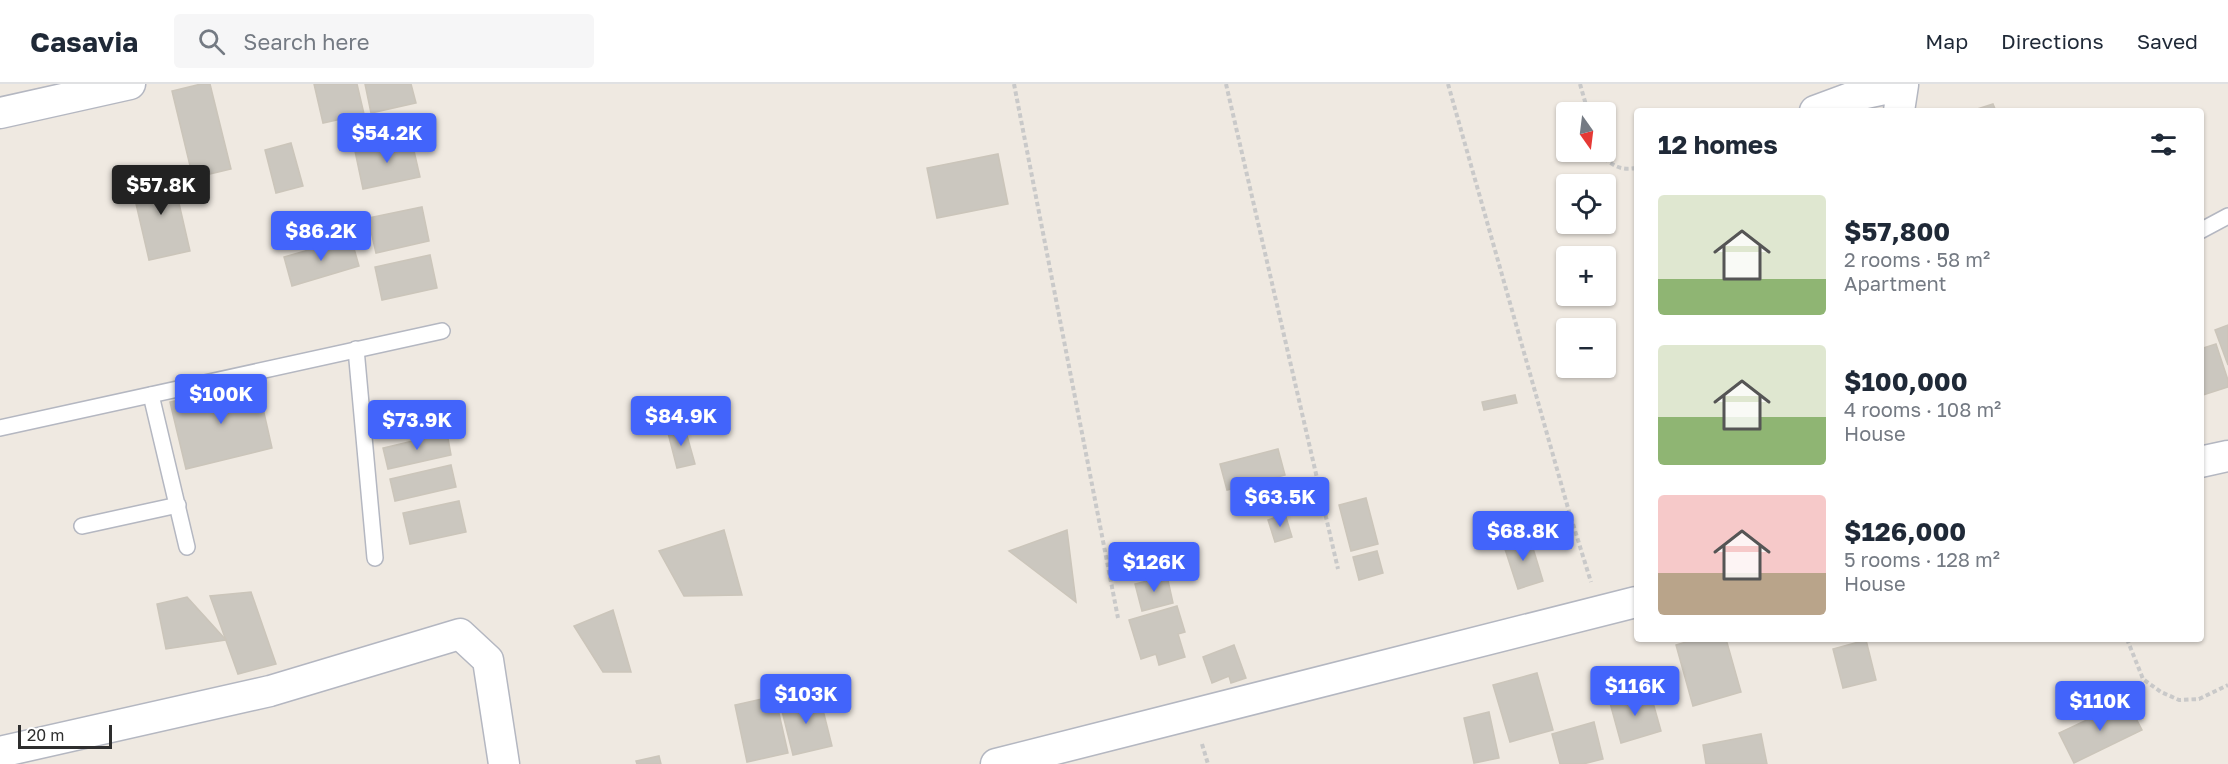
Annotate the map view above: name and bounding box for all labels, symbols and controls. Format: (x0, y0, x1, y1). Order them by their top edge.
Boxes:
search box (174, 14, 594, 68)
text: Casavia (30, 25, 138, 58)
icon: search (195, 25, 228, 58)
text: Search here (243, 28, 369, 55)
text: Map (1925, 28, 1968, 54)
text: Directions (2001, 28, 2104, 54)
text: Saved (2137, 28, 2198, 54)
north arrow (1556, 102, 1616, 162)
map controls (1556, 102, 1616, 378)
pin: $54.2K (338, 113, 436, 164)
text: $54.2K (351, 120, 423, 144)
icon: filters (2147, 128, 2180, 161)
text: 12 homes (1658, 129, 1778, 160)
pin: $57.8K (112, 165, 210, 216)
text: $57.8K (126, 172, 196, 196)
button: locate (1556, 174, 1616, 234)
pin: $86.2K (272, 211, 370, 262)
text: $57,800 (1844, 216, 1950, 247)
text: $86.2K (285, 218, 357, 242)
icon: home (1706, 219, 1778, 291)
button: + (1556, 246, 1616, 306)
text: 2 rooms · 58 m² (1844, 247, 1990, 271)
text: Apartment (1844, 271, 1947, 295)
button: − (1556, 318, 1616, 378)
text: $100,000 (1844, 366, 1968, 397)
icon: home (1706, 369, 1778, 441)
pin: $100K (179, 374, 263, 425)
text: $100K (189, 381, 253, 405)
pin: $84.9K (632, 396, 730, 447)
text: 4 rooms · 108 m² (1844, 397, 2001, 421)
pin: $73.9K (368, 400, 466, 451)
text: $84.9K (645, 403, 717, 427)
text: $73.9K (382, 407, 452, 431)
text: House (1844, 421, 1906, 445)
pin: $63.5K (1231, 477, 1329, 528)
text: $63.5K (1244, 484, 1316, 508)
pin: $68.8K (1474, 511, 1572, 562)
text: $126,000 (1844, 516, 1966, 547)
text: $68.8K (1487, 518, 1559, 542)
icon: home (1706, 519, 1778, 591)
pin: $126K (1112, 542, 1196, 593)
text: 5 rooms · 128 m² (1844, 547, 2000, 571)
text: $126K (1122, 549, 1186, 573)
text: House (1844, 571, 1906, 595)
pin: $116K (1593, 666, 1677, 717)
text: $116K (1604, 673, 1666, 697)
pin: $103K (764, 674, 848, 725)
text: $103K (774, 681, 838, 705)
pin: $110K (2058, 681, 2142, 732)
text: $110K (2069, 688, 2131, 712)
scale bar (18, 722, 112, 750)
text: 20 m (27, 725, 64, 745)

